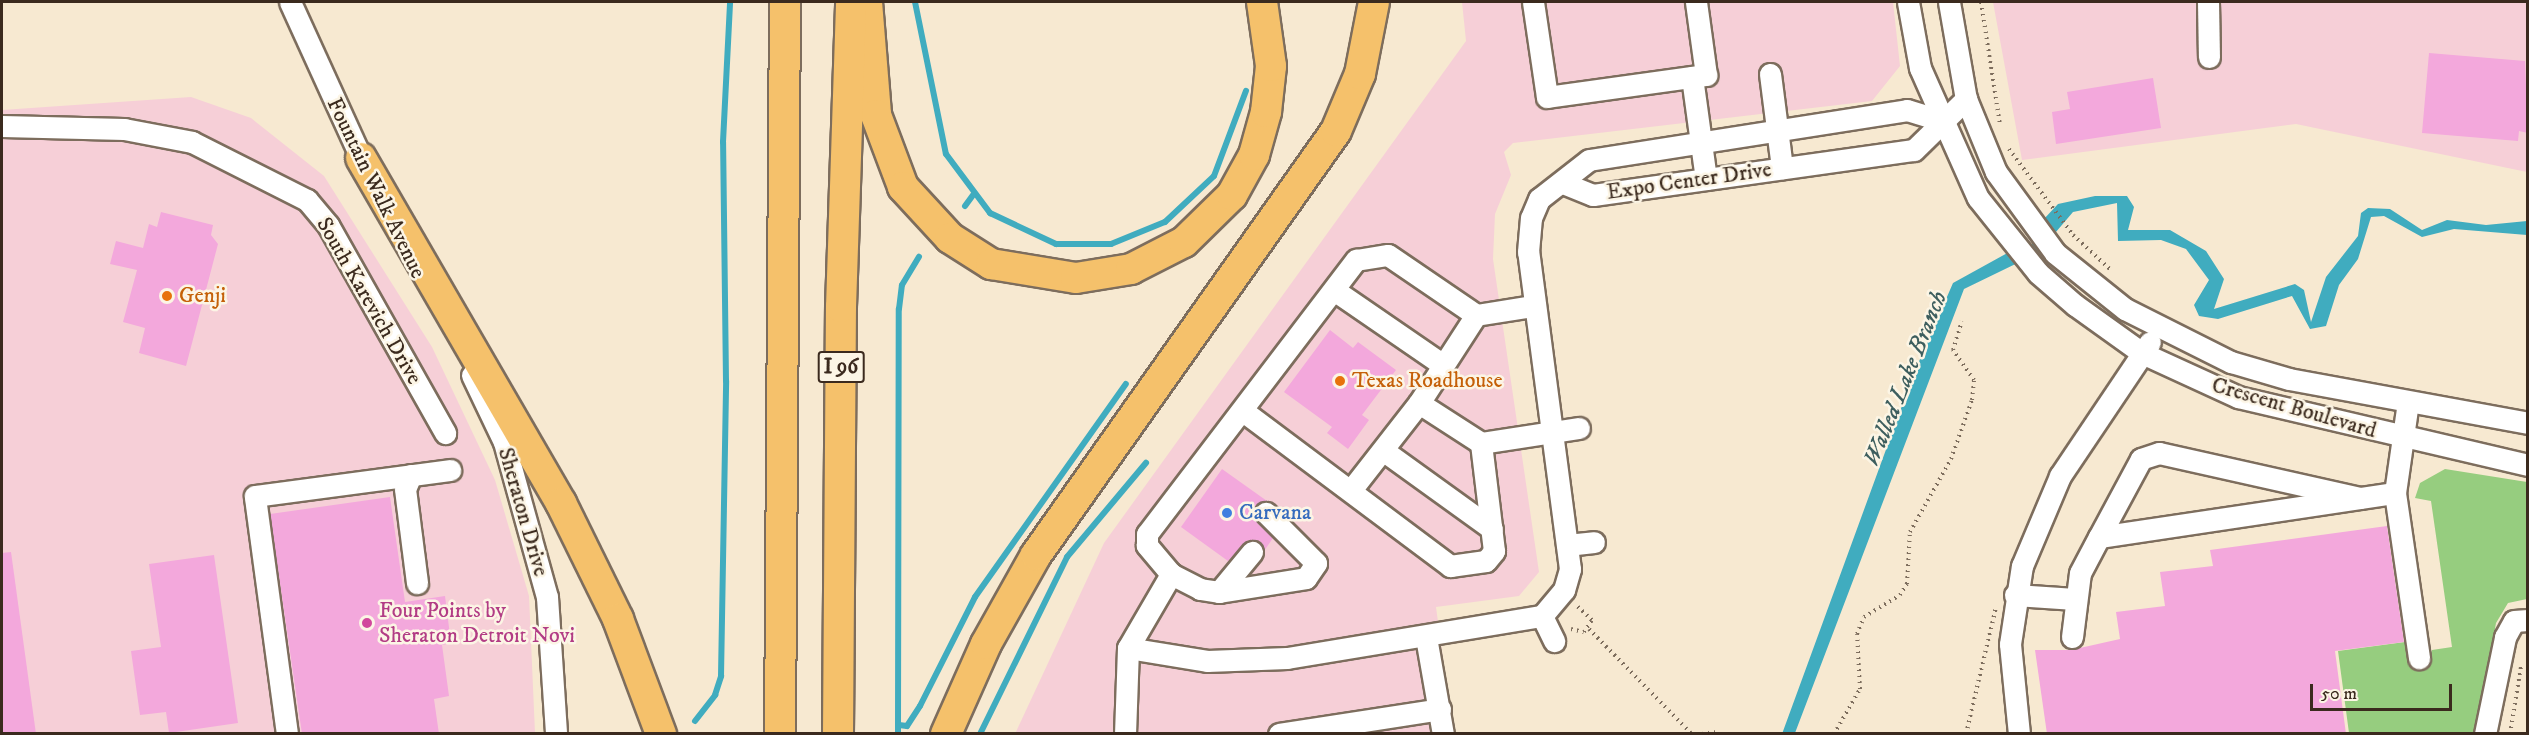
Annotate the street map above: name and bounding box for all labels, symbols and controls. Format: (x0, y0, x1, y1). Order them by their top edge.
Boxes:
street label: Fountain Walk Avenue (321, 93, 431, 283)
street label: Expo Center Drive (1605, 156, 1773, 206)
street label: South Karevich Drive (310, 213, 428, 389)
place label: Genji (179, 283, 226, 309)
water label: Walled Lake Branch (1858, 287, 1954, 471)
marker: Genji (160, 289, 174, 303)
road number: I 96 (817, 349, 865, 385)
place label: Texas Roadhouse (1352, 368, 1503, 394)
street label: Crescent Boulevard (2209, 372, 2379, 444)
marker: Texas Roadhouse (1333, 374, 1347, 388)
street label: Sheraton Drive (492, 445, 554, 579)
place label: Carvana (1239, 500, 1311, 526)
marker: Carvana (1220, 506, 1234, 520)
place label: Four Points by Sheraton Detroit Novi (379, 597, 575, 648)
marker: Four Points by Sheraton Detroit Novi (360, 616, 374, 630)
scale bar (2313, 672, 2456, 710)
text: 50 m (2321, 683, 2357, 705)

